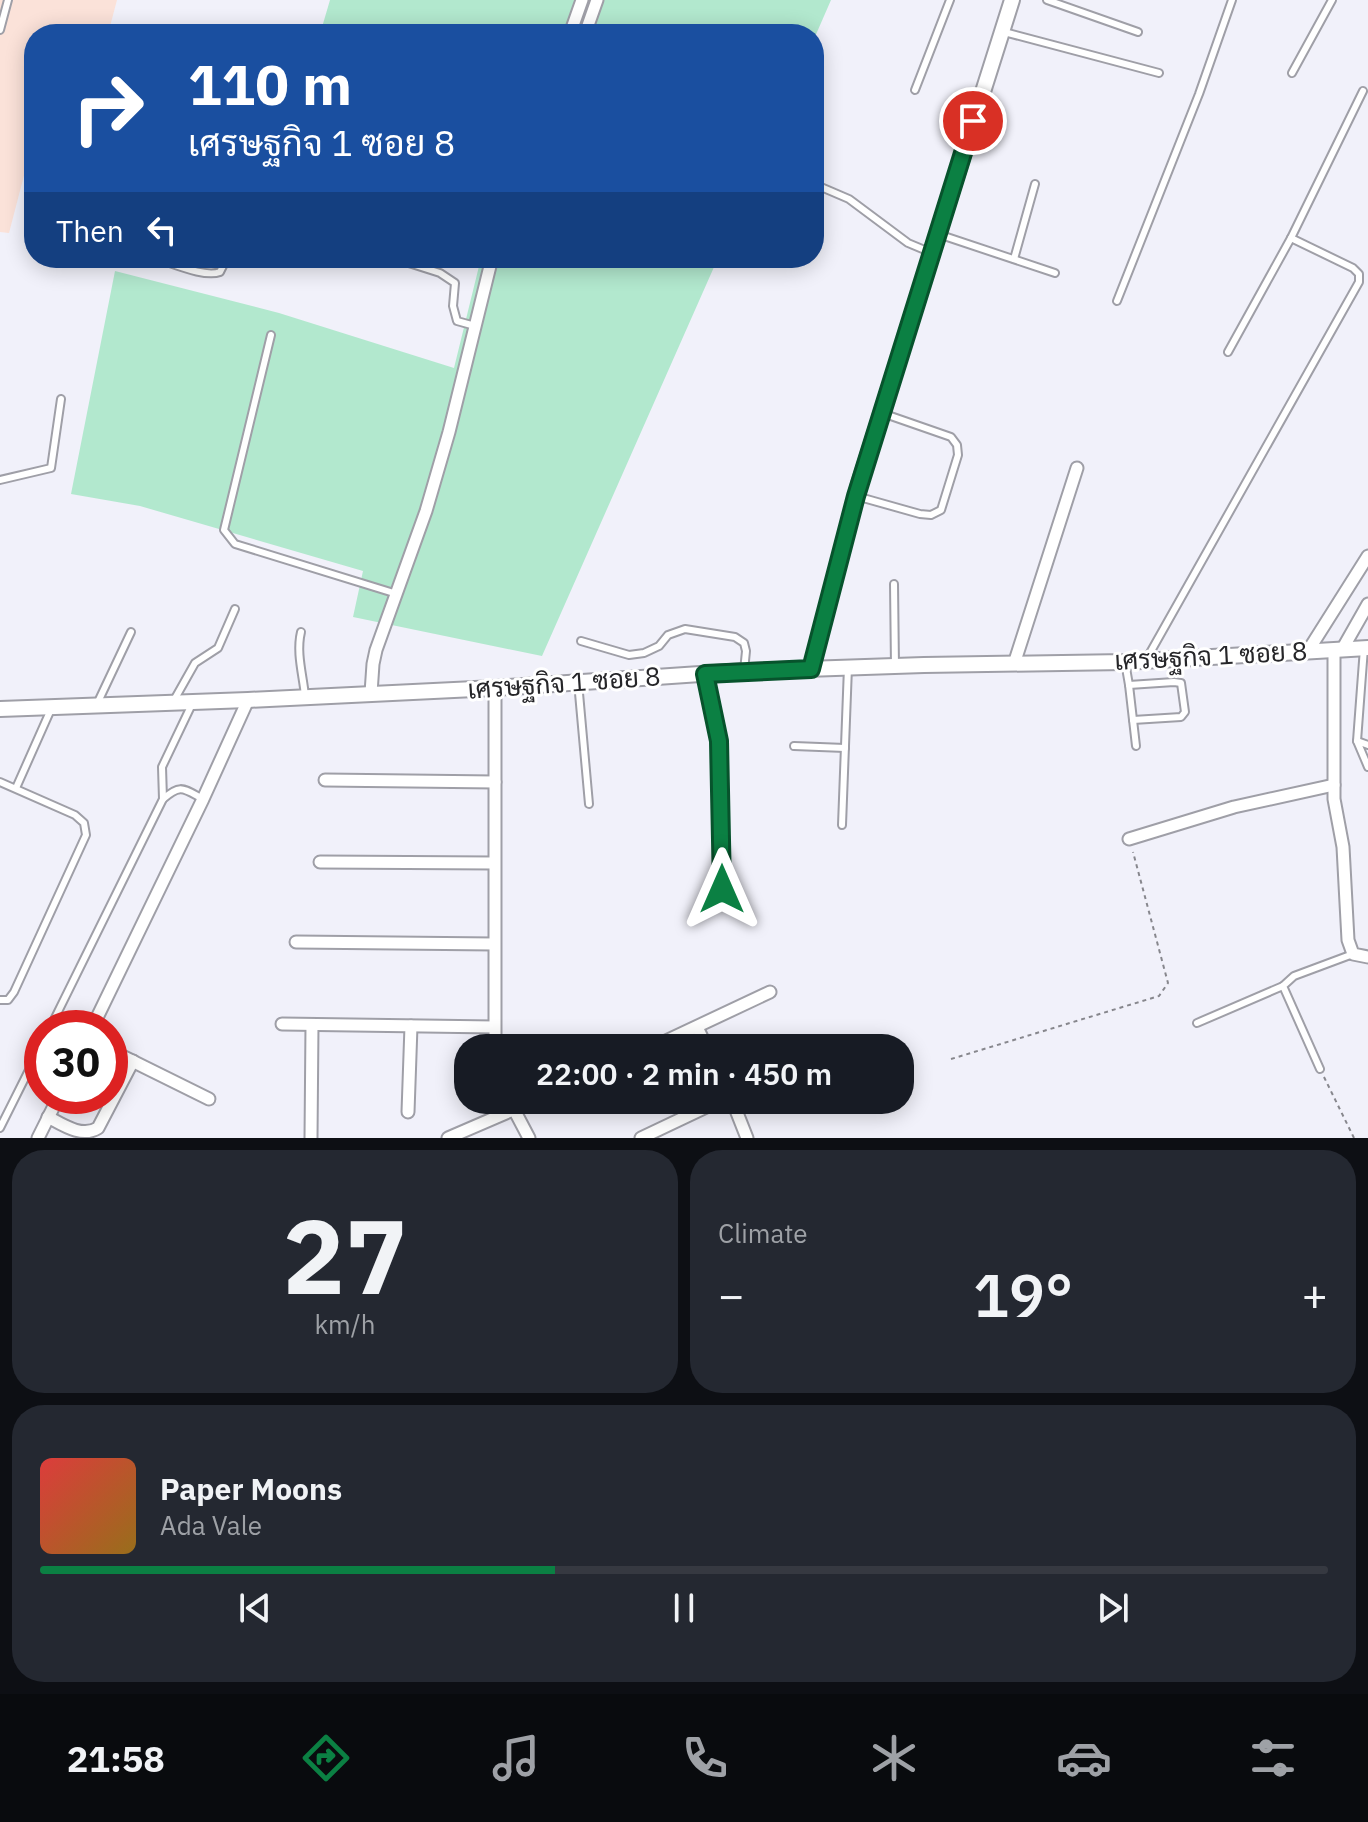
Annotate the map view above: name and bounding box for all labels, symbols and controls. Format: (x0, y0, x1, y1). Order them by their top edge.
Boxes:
text: 110 m (188, 48, 352, 120)
icon: right (56, 56, 160, 160)
pin (939, 87, 1007, 155)
icon: arrive (951, 99, 995, 143)
text: เศรษฐกิจ 1 ซอย 8 (188, 119, 455, 166)
icon: left (140, 208, 184, 252)
text: Then (56, 211, 124, 250)
street label: เศรษฐกิจ 1 ซอย 8 (1114, 633, 1308, 679)
street label: เศรษฐกิจ 1 ซอย 8 (466, 658, 662, 708)
position arrow (680, 847, 764, 931)
speed limit sign: 30 (24, 1010, 128, 1114)
text: 22:00 · 2 min · 450 m (536, 1054, 832, 1093)
text: 27 (283, 1187, 407, 1323)
text: Climate (718, 1216, 808, 1250)
text: 19° (973, 1255, 1073, 1334)
text: − (718, 1266, 744, 1323)
text: + (1302, 1266, 1328, 1323)
text: km/h (314, 1307, 376, 1341)
text: Paper Moons (160, 1469, 342, 1508)
text: Ada Vale (160, 1508, 262, 1542)
icon: previous (233, 1586, 277, 1630)
icon: pause (662, 1586, 706, 1630)
icon: next (1091, 1586, 1135, 1630)
icon: directions (298, 1730, 354, 1786)
icon: music (488, 1730, 544, 1786)
icon: phone (677, 1730, 733, 1786)
icon: climate (866, 1730, 922, 1786)
icon: car (1056, 1730, 1112, 1786)
icon: filters (1245, 1730, 1301, 1786)
text: 21:58 (67, 1735, 165, 1782)

